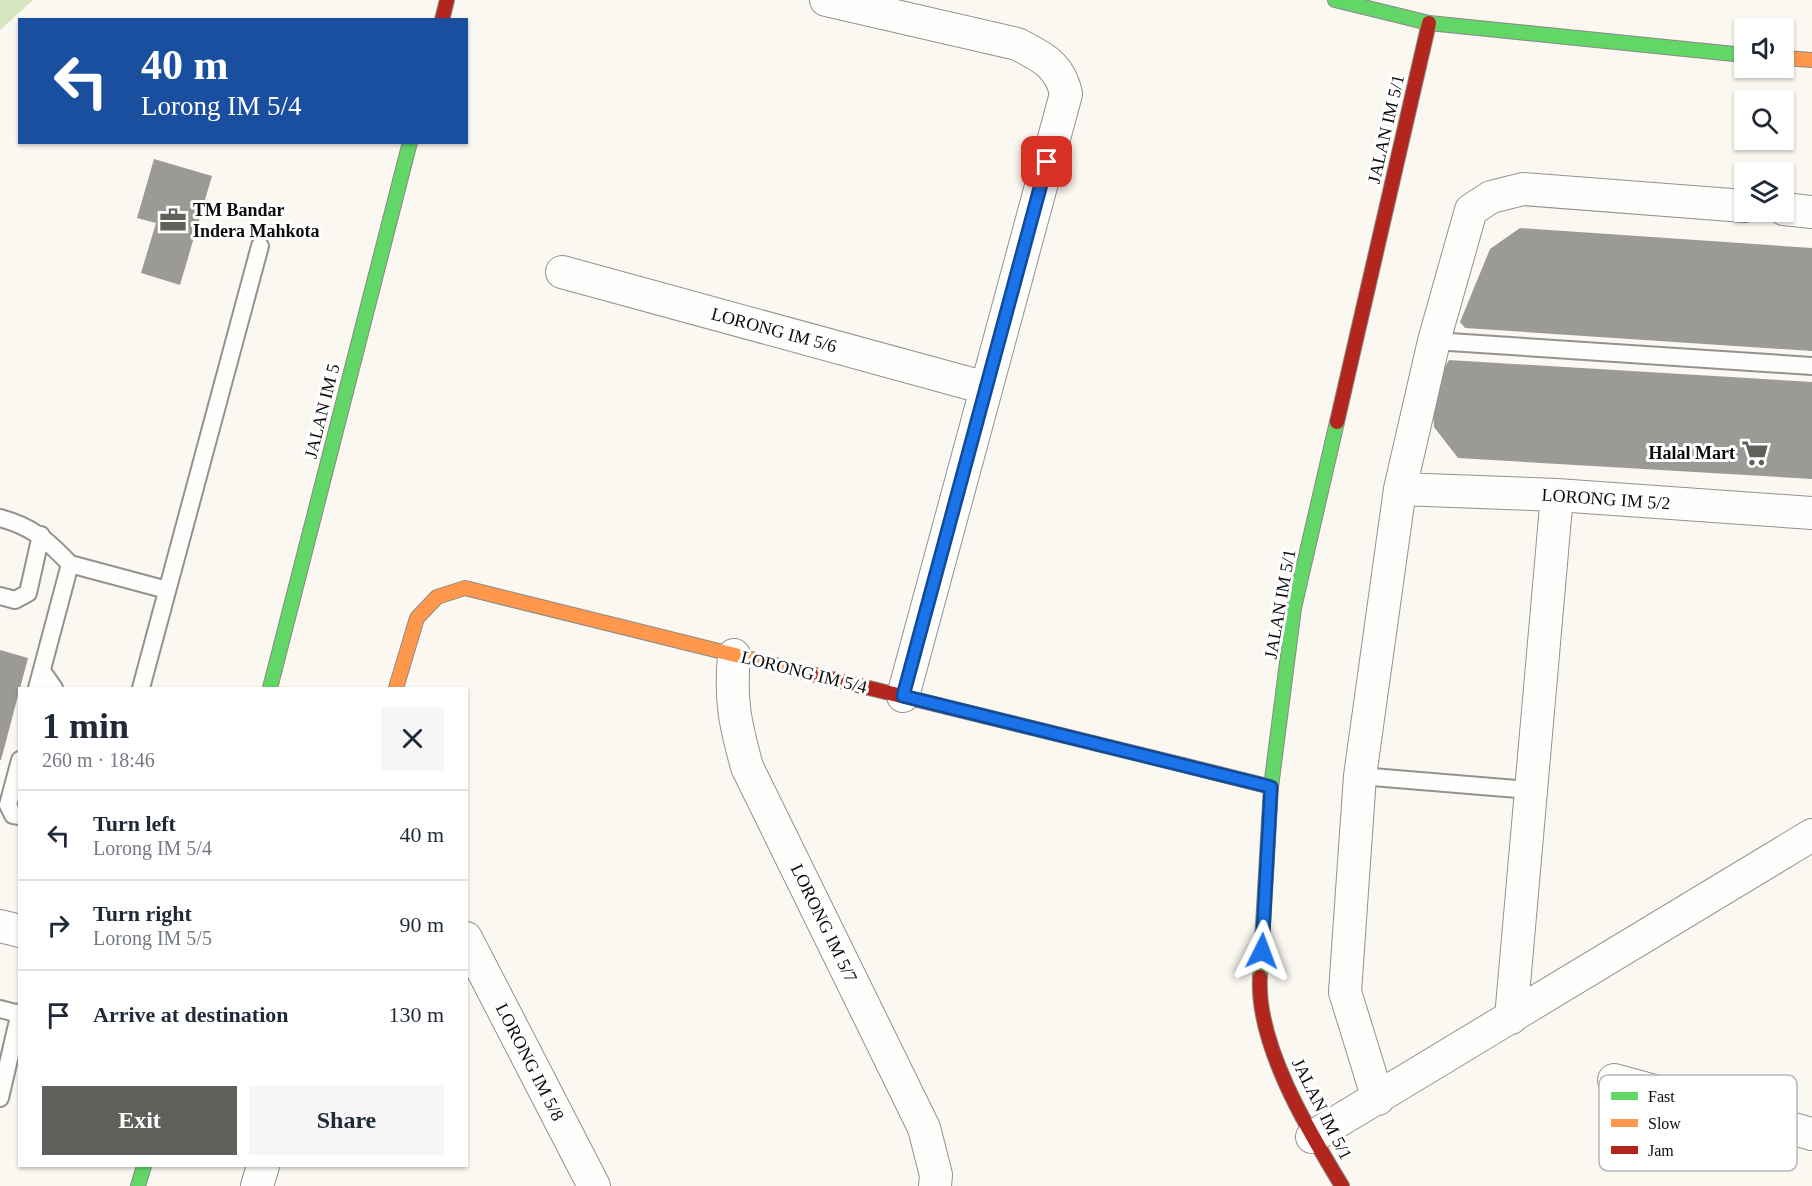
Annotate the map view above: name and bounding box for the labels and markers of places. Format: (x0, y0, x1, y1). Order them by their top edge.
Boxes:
pin (1021, 136, 1072, 187)
place label: TM Bandar Indera Mahkota (193, 200, 320, 241)
office icon: TM Bandar Indera Mahkota (158, 205, 188, 235)
supermarket icon: Halal Mart (1740, 438, 1770, 468)
place label: Halal Mart (1649, 443, 1735, 463)

